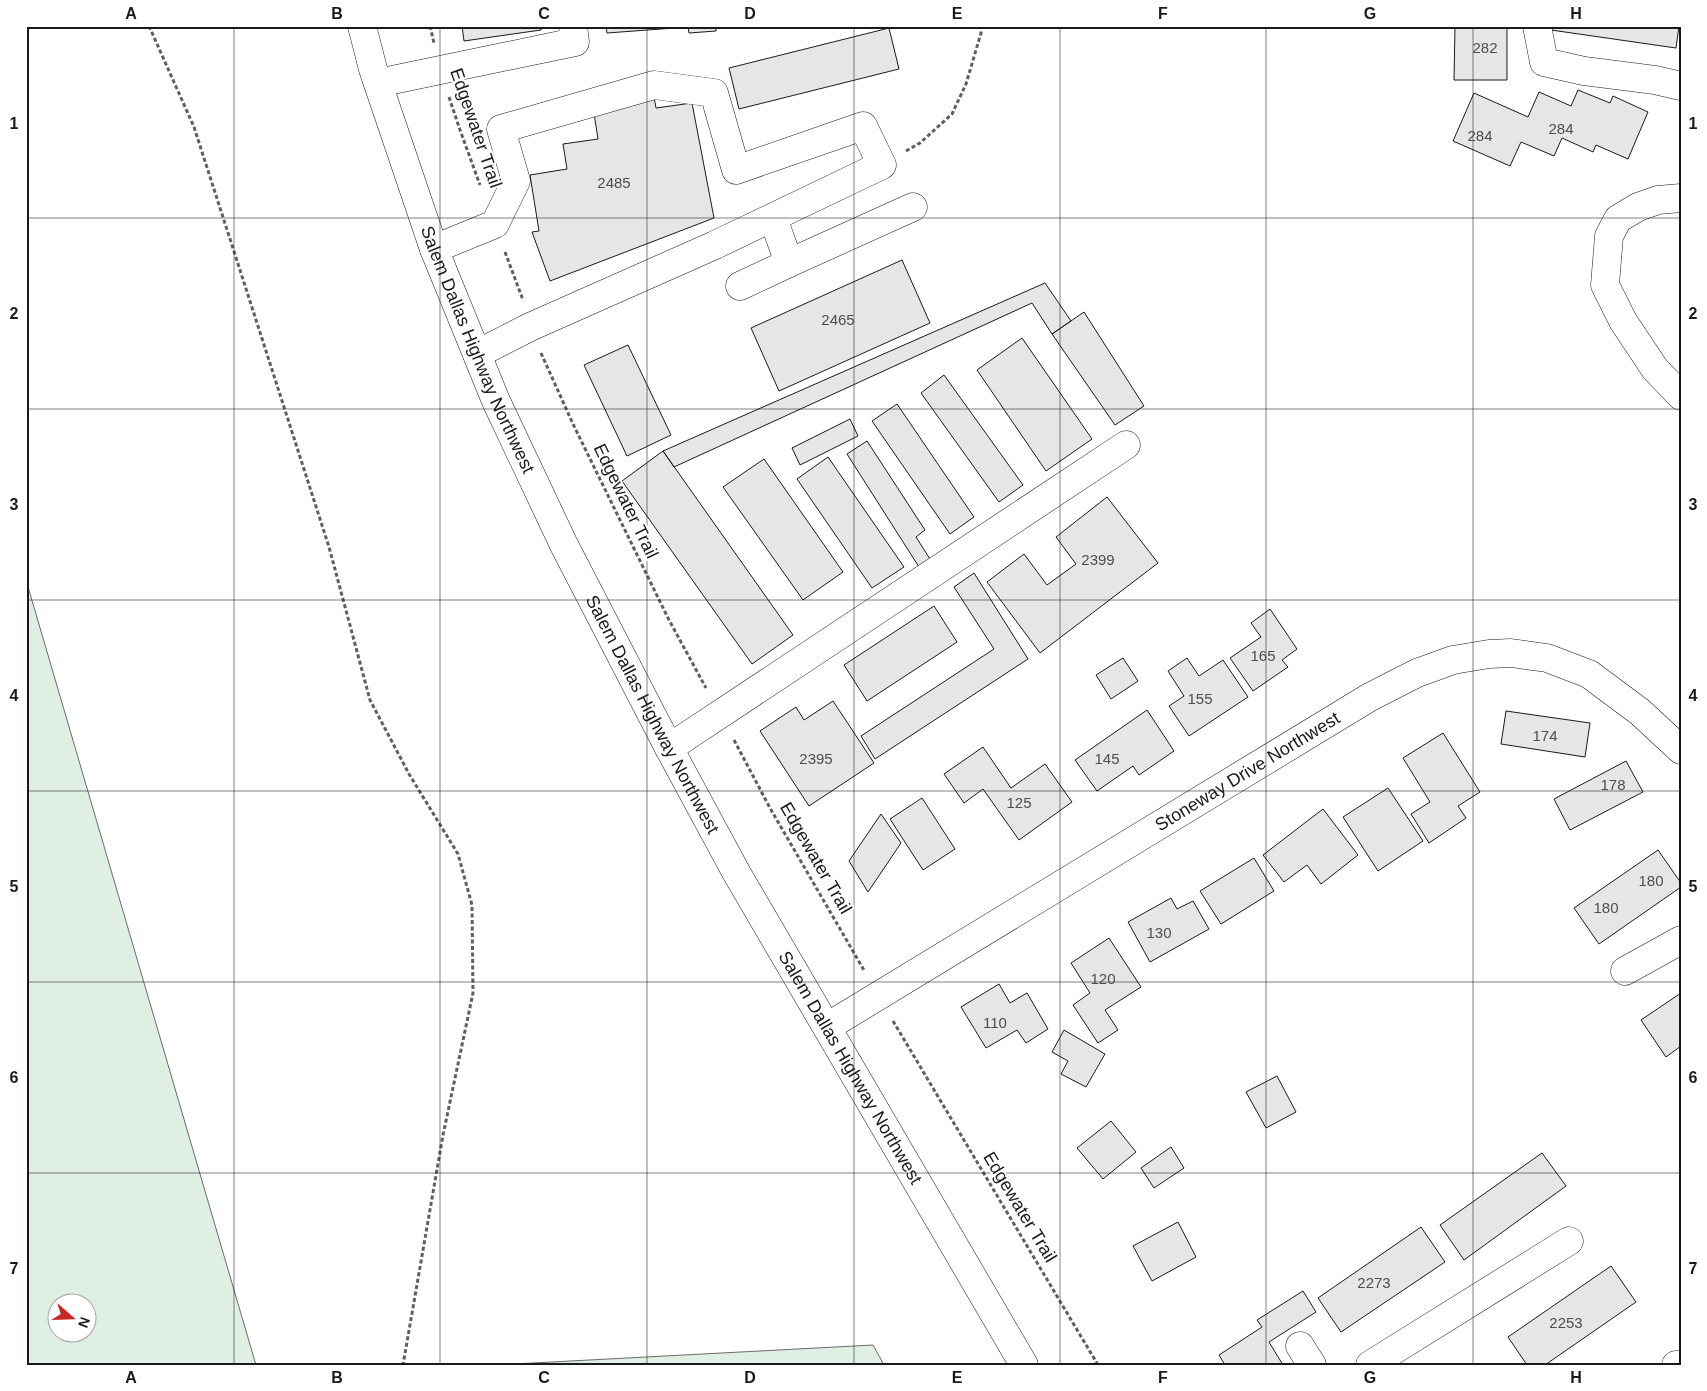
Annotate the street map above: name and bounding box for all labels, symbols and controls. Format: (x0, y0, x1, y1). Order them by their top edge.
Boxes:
text: A (125, 5, 137, 22)
text: B (331, 5, 343, 22)
text: C (538, 5, 550, 22)
text: D (744, 5, 756, 22)
text: E (952, 5, 963, 22)
text: F (1158, 5, 1168, 22)
text: G (1364, 5, 1376, 22)
text: H (1570, 5, 1582, 22)
house number: 282 (1472, 39, 1498, 56)
street label: Edgewater Trail (446, 66, 506, 190)
text: 1 (10, 115, 19, 132)
text: 1 (1689, 115, 1698, 132)
house number: 284 (1548, 120, 1574, 137)
house number: 284 (1467, 127, 1493, 144)
house number: 2485 (597, 174, 631, 191)
street label: Salem Dallas Highway Northwest (417, 223, 539, 476)
text: 2 (10, 305, 19, 322)
text: 2 (1689, 305, 1698, 322)
house number: 2465 (821, 311, 855, 328)
street label: Edgewater Trail (590, 440, 662, 562)
text: 3 (10, 496, 19, 513)
text: 3 (1689, 496, 1698, 513)
house number: 2399 (1081, 551, 1115, 568)
street label: Salem Dallas Highway Northwest (582, 592, 723, 837)
house number: 165 (1250, 647, 1276, 664)
text: 4 (10, 687, 19, 704)
text: 4 (1689, 687, 1698, 704)
house number: 155 (1187, 690, 1213, 707)
street label: Stoneway Drive Northwest (1152, 708, 1343, 835)
house number: 174 (1532, 727, 1558, 744)
house number: 2395 (799, 750, 833, 767)
house number: 145 (1094, 750, 1120, 767)
house number: 178 (1600, 776, 1626, 793)
house number: 125 (1006, 794, 1032, 811)
street label: Edgewater Trail (776, 799, 856, 917)
house number: 180 (1638, 872, 1664, 889)
text: 5 (10, 878, 19, 895)
text: 5 (1689, 878, 1698, 895)
house number: 180 (1593, 899, 1619, 916)
house number: 130 (1146, 924, 1172, 941)
street label: Salem Dallas Highway Northwest (775, 948, 926, 1188)
house number: 120 (1090, 970, 1116, 987)
house number: 110 (983, 1014, 1007, 1031)
text: 6 (10, 1069, 19, 1086)
text: 6 (1689, 1069, 1698, 1086)
street label: Edgewater Trail (979, 1148, 1061, 1266)
text: 7 (10, 1260, 19, 1277)
text: 7 (1689, 1260, 1698, 1277)
house number: 2273 (1357, 1274, 1391, 1291)
north arrow (48, 1294, 98, 1344)
house number: 2253 (1549, 1314, 1583, 1331)
text: N (75, 1315, 93, 1330)
text: A (125, 1369, 137, 1386)
text: B (331, 1369, 343, 1386)
text: C (538, 1369, 550, 1386)
text: D (744, 1369, 756, 1386)
text: E (952, 1369, 963, 1386)
text: F (1158, 1369, 1168, 1386)
text: G (1364, 1369, 1376, 1386)
text: H (1570, 1369, 1582, 1386)

